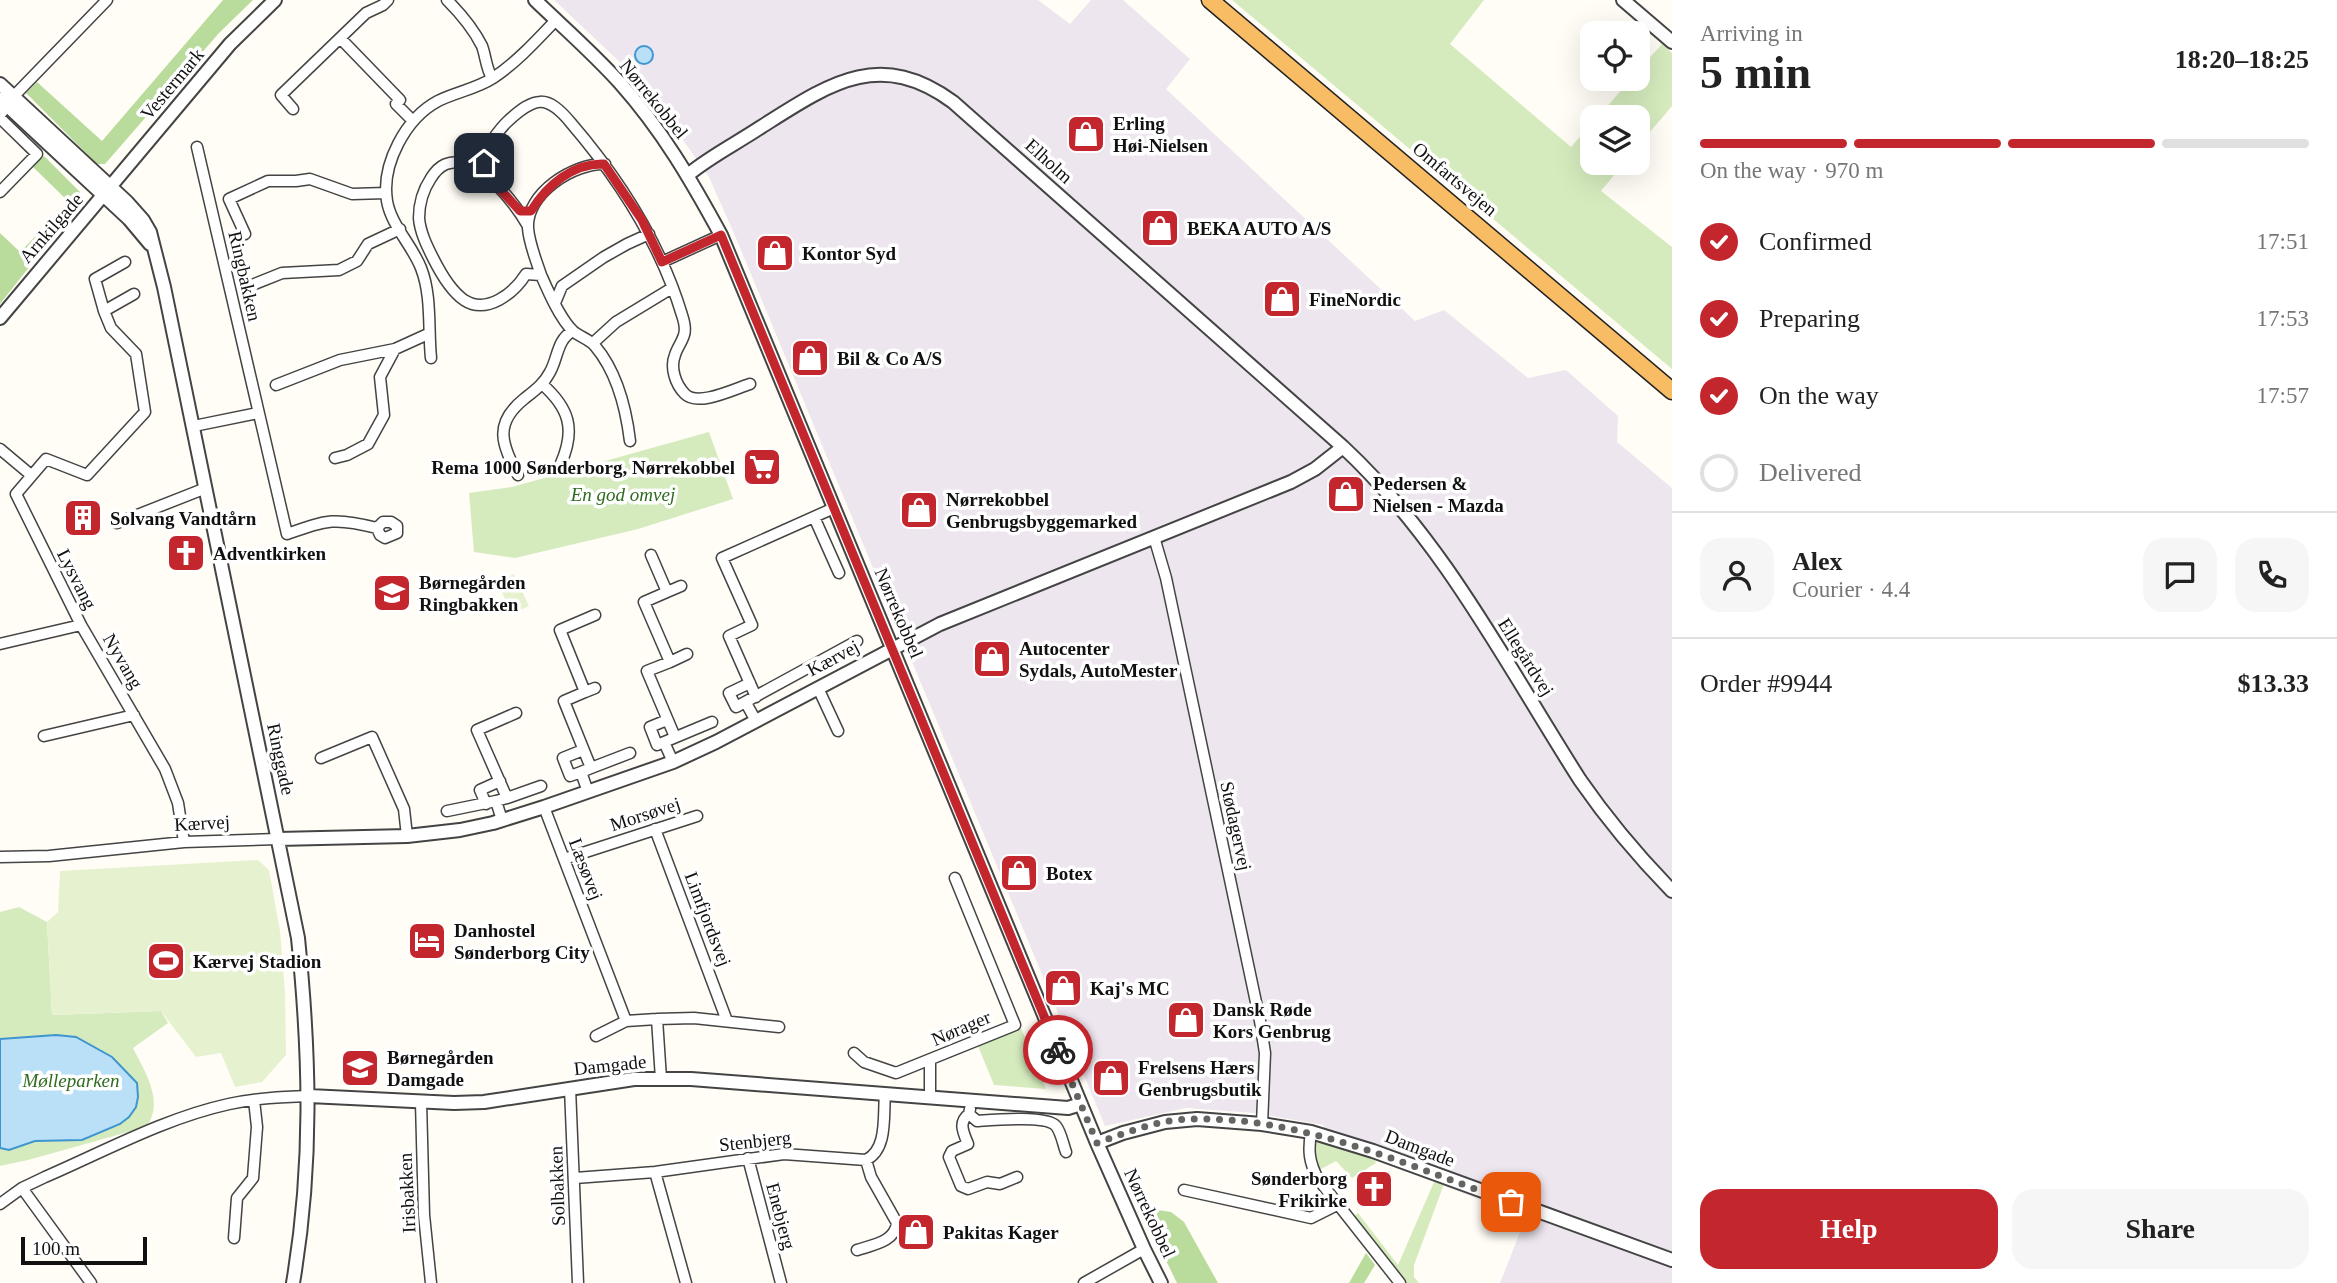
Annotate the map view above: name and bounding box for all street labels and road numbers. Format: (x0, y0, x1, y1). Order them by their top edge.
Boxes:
street label: Vestermark (136, 44, 208, 124)
street label: Nørrekobbel (616, 55, 692, 143)
street label: Elholm (1021, 134, 1077, 188)
street label: Omfartsvejen (1409, 138, 1502, 221)
street label: Arnkilgade (15, 189, 87, 267)
street label: Ringbakken (224, 229, 266, 324)
street label: Lysvang (53, 546, 101, 613)
street label: Nørrekobbel (871, 565, 927, 661)
street label: Ellegårdvej (1494, 614, 1558, 700)
street label: Nyvang (99, 630, 147, 693)
street label: Kærvej (803, 636, 863, 680)
street label: Ringgade (263, 721, 299, 797)
street label: Stødagervej (1216, 779, 1256, 873)
street label: Morsøvej (607, 793, 683, 835)
street label: Kærvej (174, 811, 230, 835)
street label: Læsøvej (565, 835, 607, 903)
street label: Limfjordsvej (680, 869, 736, 969)
street label: Nørager (928, 1006, 994, 1050)
street label: Damgade (573, 1051, 647, 1079)
street label: Damgade (1382, 1125, 1458, 1171)
street label: Stenbjerg (718, 1127, 793, 1155)
street label: Solbakken (545, 1145, 569, 1226)
street label: Irisbakken (394, 1152, 420, 1234)
street label: Nørrekobbel (1120, 1165, 1180, 1261)
street label: Enebjerg (762, 1180, 800, 1252)

